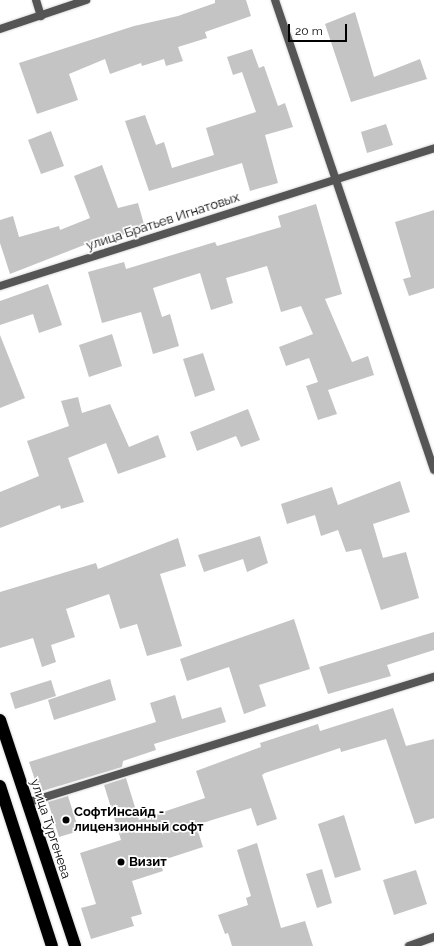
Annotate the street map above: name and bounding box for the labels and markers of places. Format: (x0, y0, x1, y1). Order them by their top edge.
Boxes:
place label: СофтИнсайд - лицензионный софт (74, 805, 204, 836)
marker: СофтИнсайд - лицензионный софт (61, 815, 71, 825)
place label: Визит (129, 854, 167, 870)
marker: Визит (116, 857, 126, 867)

